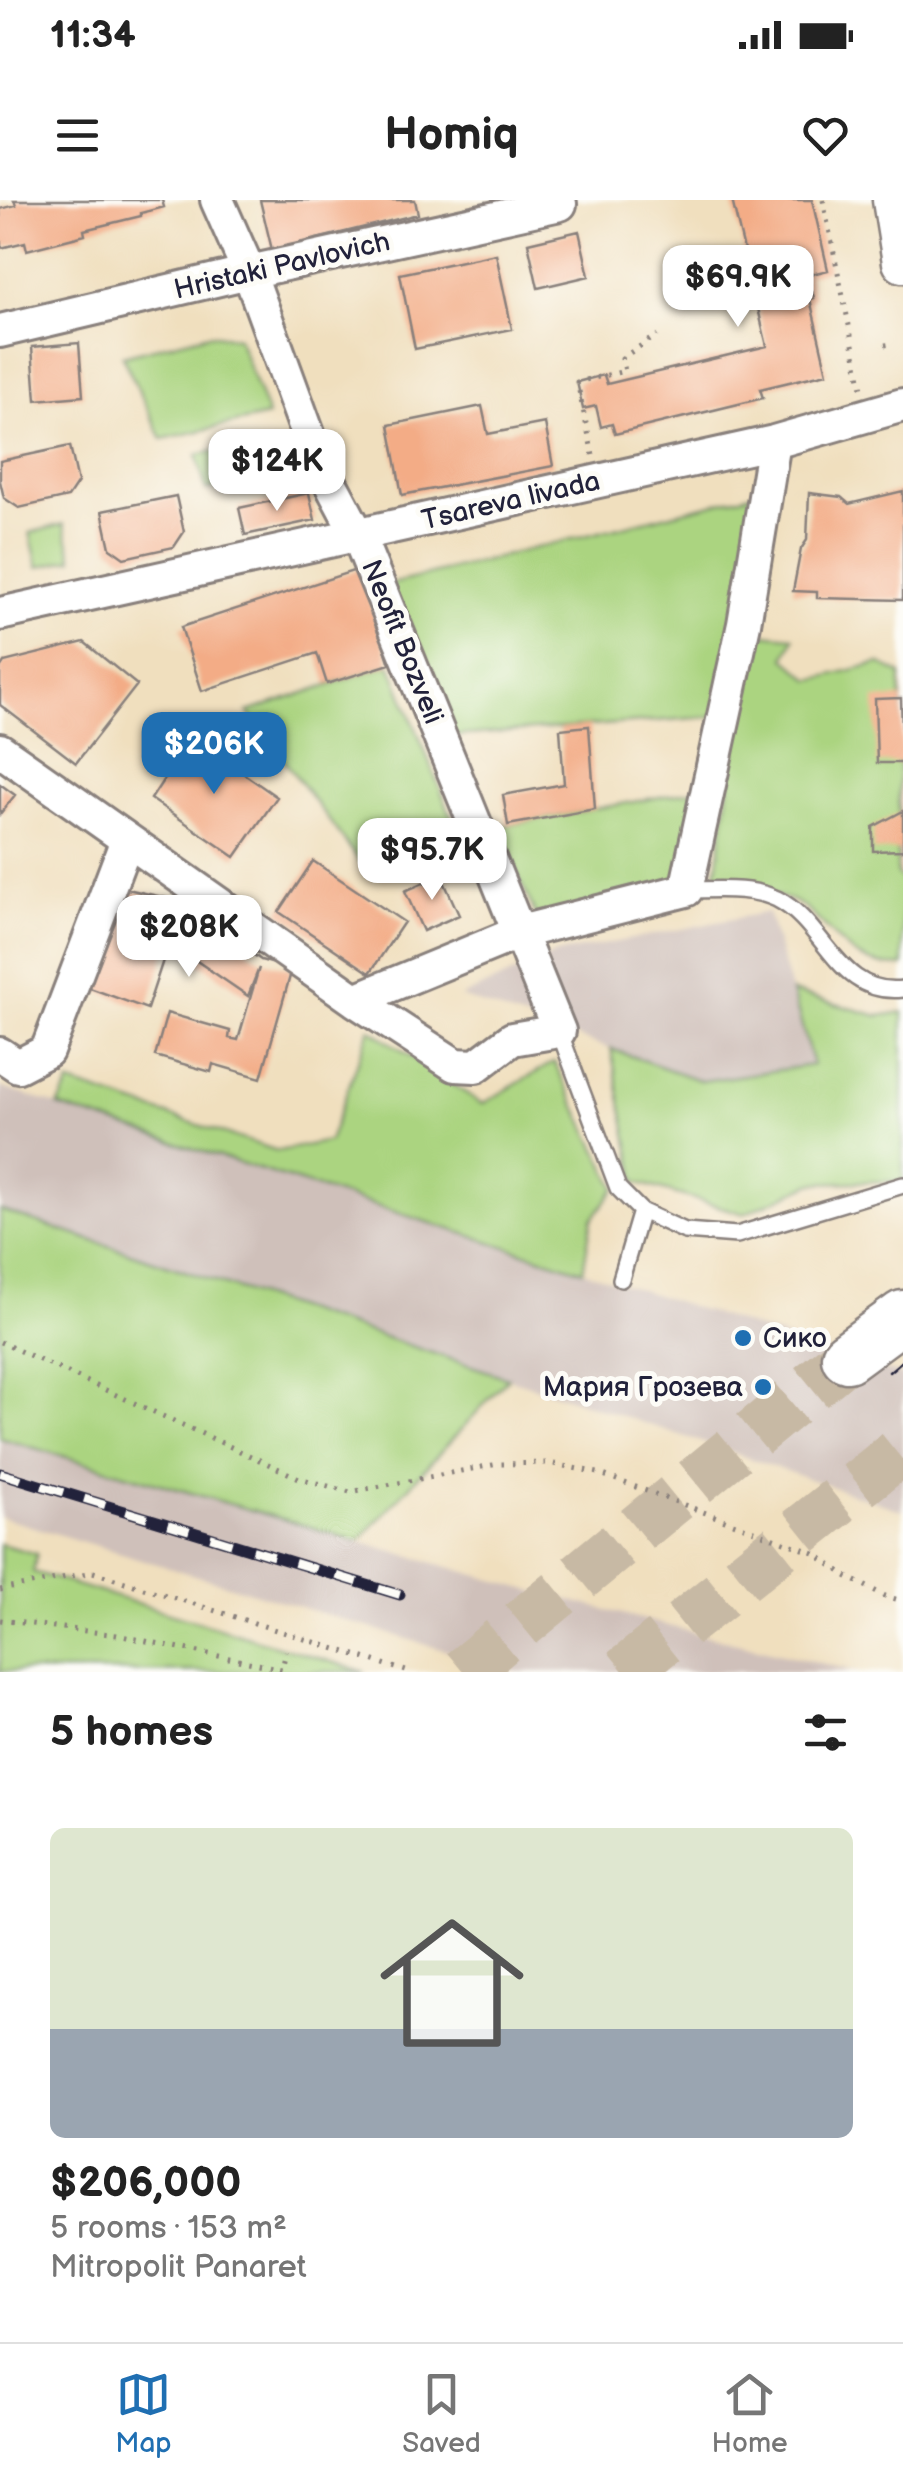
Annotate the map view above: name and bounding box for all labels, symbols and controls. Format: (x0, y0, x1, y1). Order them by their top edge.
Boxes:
text: 11:34 (50, 13, 136, 58)
icon: menu (50, 108, 105, 163)
text: Homiq (384, 108, 519, 163)
icon: heart (798, 108, 853, 163)
street label: Hristaki Pavlovich (171, 225, 393, 307)
pin: $69.9K (657, 245, 819, 330)
text: $69.9K (685, 258, 791, 297)
pin: $124K (207, 429, 347, 514)
text: $124K (230, 442, 324, 481)
street label: Tsareva livada (419, 464, 603, 538)
street label: Neofit Bozveli (354, 555, 450, 729)
pin: $206K (144, 712, 284, 797)
text: $206K (164, 725, 264, 764)
pin: $95.7K (351, 818, 513, 903)
text: $95.7K (380, 831, 484, 870)
pin: $208K (119, 895, 259, 980)
text: $208K (139, 908, 239, 947)
place label: Сико (763, 1322, 827, 1355)
marker: Сико (732, 1327, 754, 1349)
place label: Мария Грозева (543, 1371, 743, 1404)
marker: Мария Грозева (752, 1376, 774, 1398)
icon: filters (798, 1705, 853, 1760)
text: 5 homes (50, 1707, 213, 1758)
icon: home (362, 1893, 542, 2073)
text: $206,000 (50, 2158, 242, 2209)
text: 5 rooms · 153 m² (50, 2209, 287, 2248)
text: Mitropolit Panaret (50, 2248, 307, 2287)
tab: Map (115, 2367, 172, 2460)
tab: Saved (402, 2367, 481, 2460)
tab: Home (712, 2367, 788, 2460)

